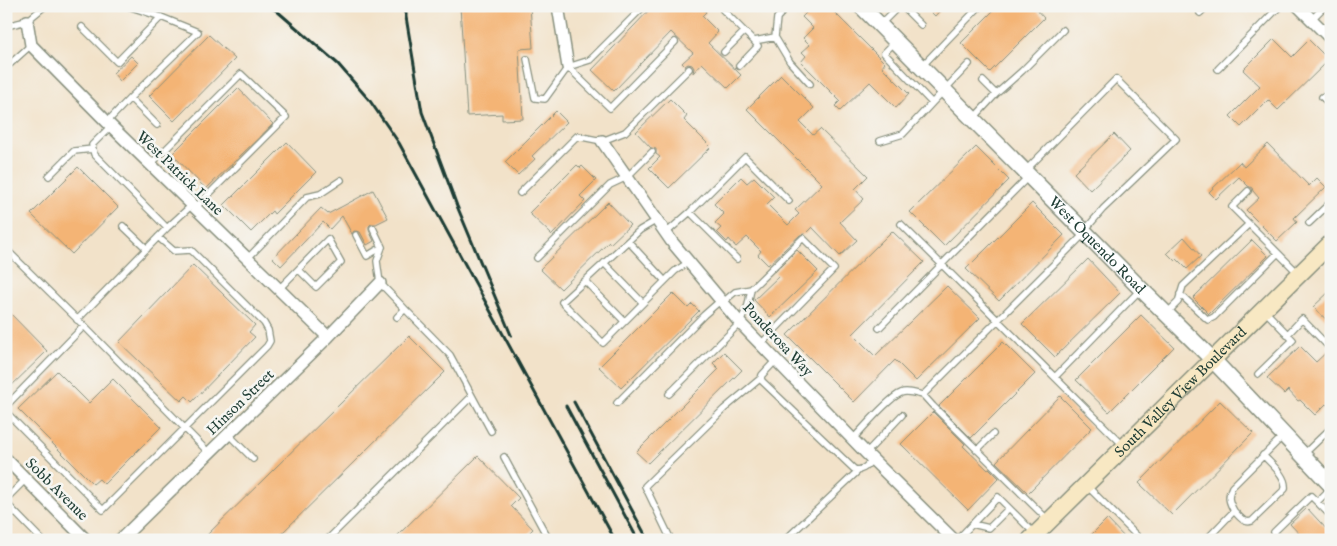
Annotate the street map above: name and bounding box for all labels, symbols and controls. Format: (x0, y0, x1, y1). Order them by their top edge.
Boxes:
street label: West Patrick Lane (132, 127, 227, 220)
street label: West Oquendo Road (1044, 192, 1150, 299)
street label: Ponderosa Way (738, 298, 817, 381)
street label: South Valley View Boulevard (1110, 322, 1251, 461)
street label: Hinson Street (203, 365, 278, 439)
street label: Sobb Avenue (21, 454, 92, 525)

